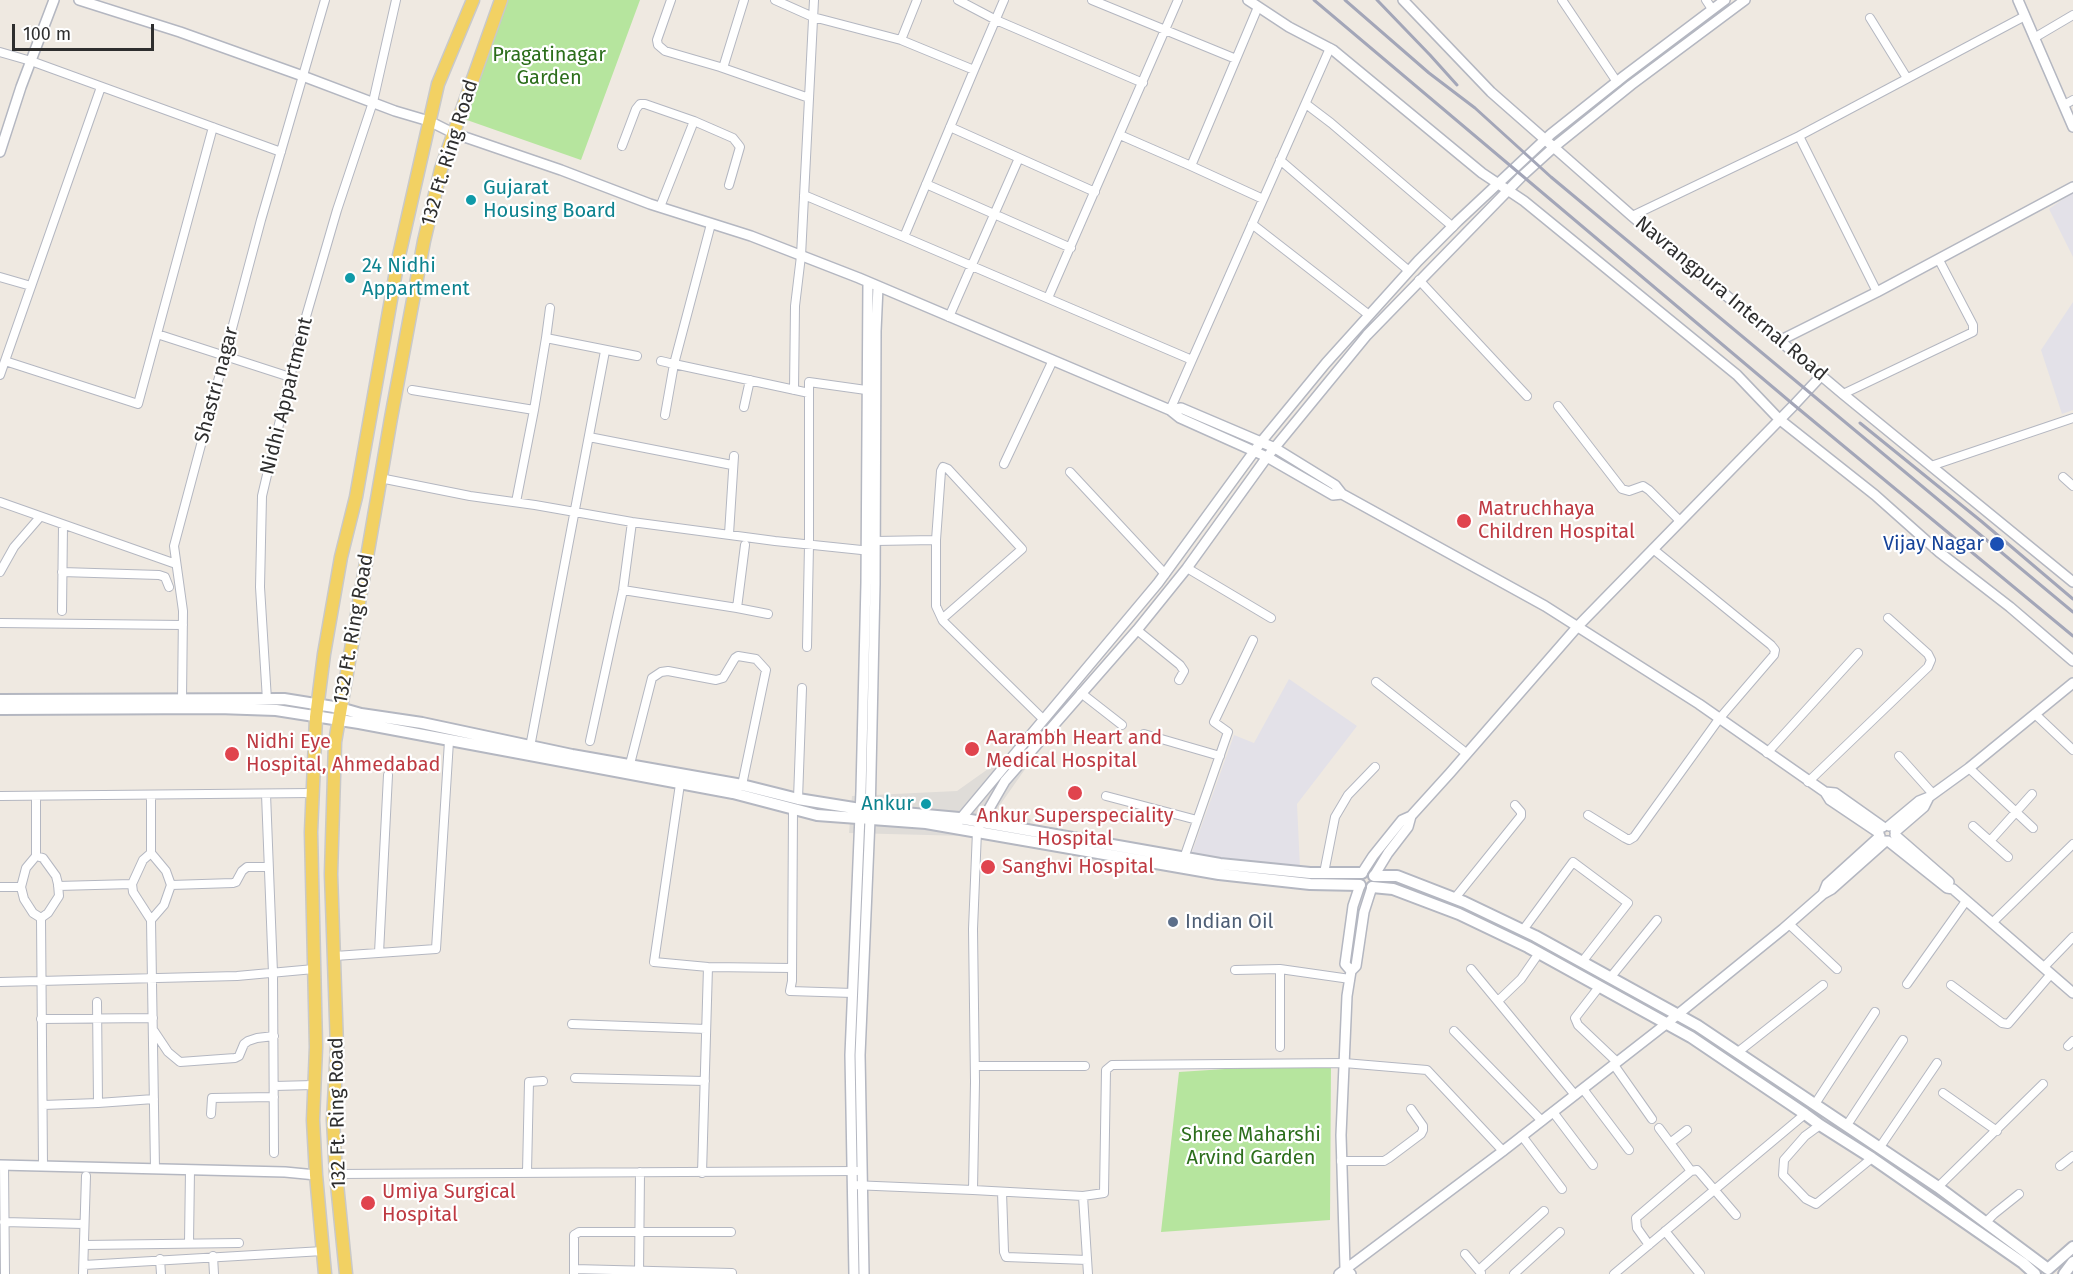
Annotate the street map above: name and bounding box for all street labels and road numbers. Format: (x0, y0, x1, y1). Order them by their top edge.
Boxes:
street label: 132 Ft. Ring Road (416, 77, 484, 229)
street label: Navrangpura Internal Road (1630, 211, 1832, 387)
street label: Nidhi Appartment (256, 315, 318, 477)
street label: Shastri nagar (190, 324, 244, 446)
street label: 132 Ft. Ring Road (329, 552, 379, 706)
street label: 132 Ft. Ring Road (325, 1037, 351, 1189)

